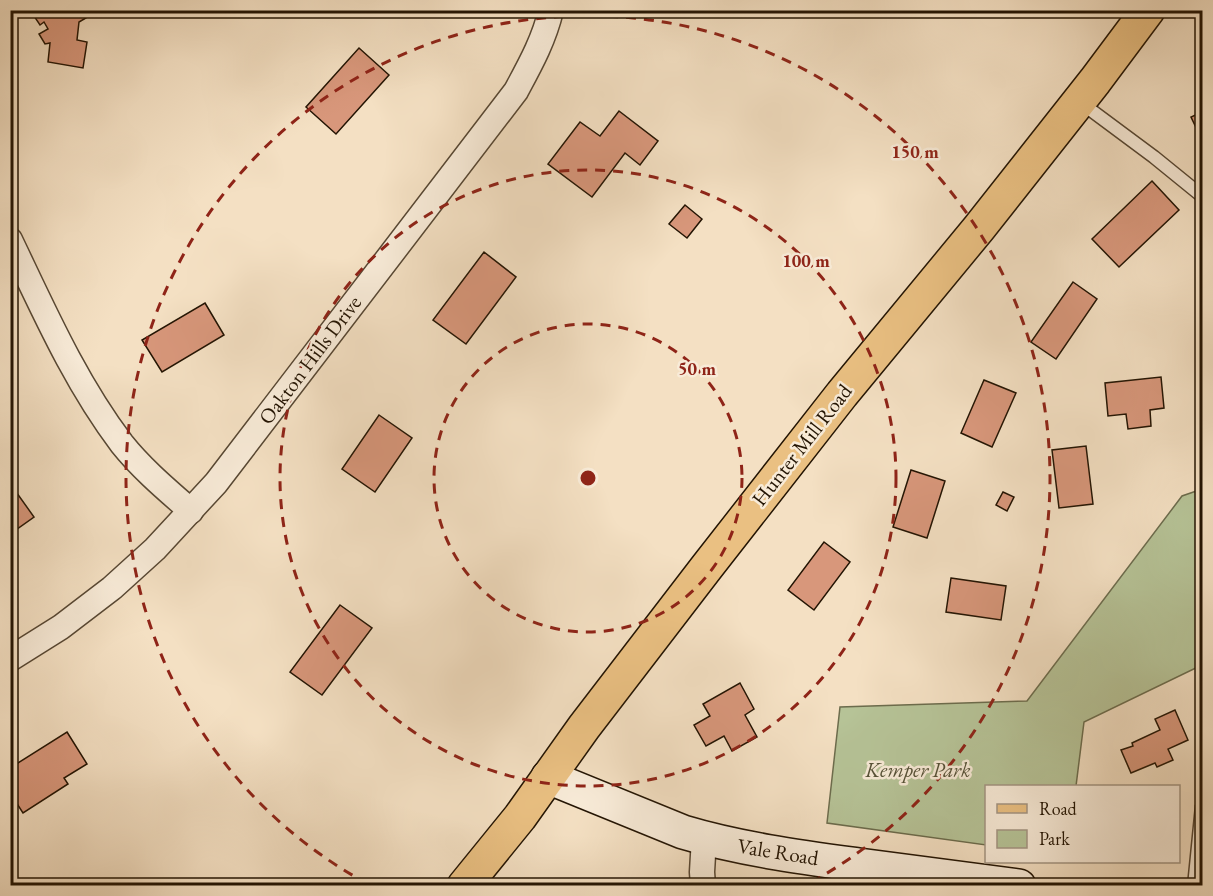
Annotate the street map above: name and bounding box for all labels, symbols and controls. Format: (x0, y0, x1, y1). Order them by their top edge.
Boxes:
text: 150 m (891, 140, 939, 163)
text: 100 m (782, 249, 830, 272)
street label: Oakton Hills Drive (252, 290, 367, 430)
text: 50 m (678, 357, 716, 380)
street label: Hunter Mill Road (746, 378, 858, 511)
centre of rings (578, 468, 598, 488)
park label: Kemper Park (864, 756, 971, 783)
legend (985, 785, 1180, 863)
text: Road (1039, 797, 1078, 820)
text: Park (1039, 827, 1070, 850)
street label: Vale Road (736, 832, 821, 871)

